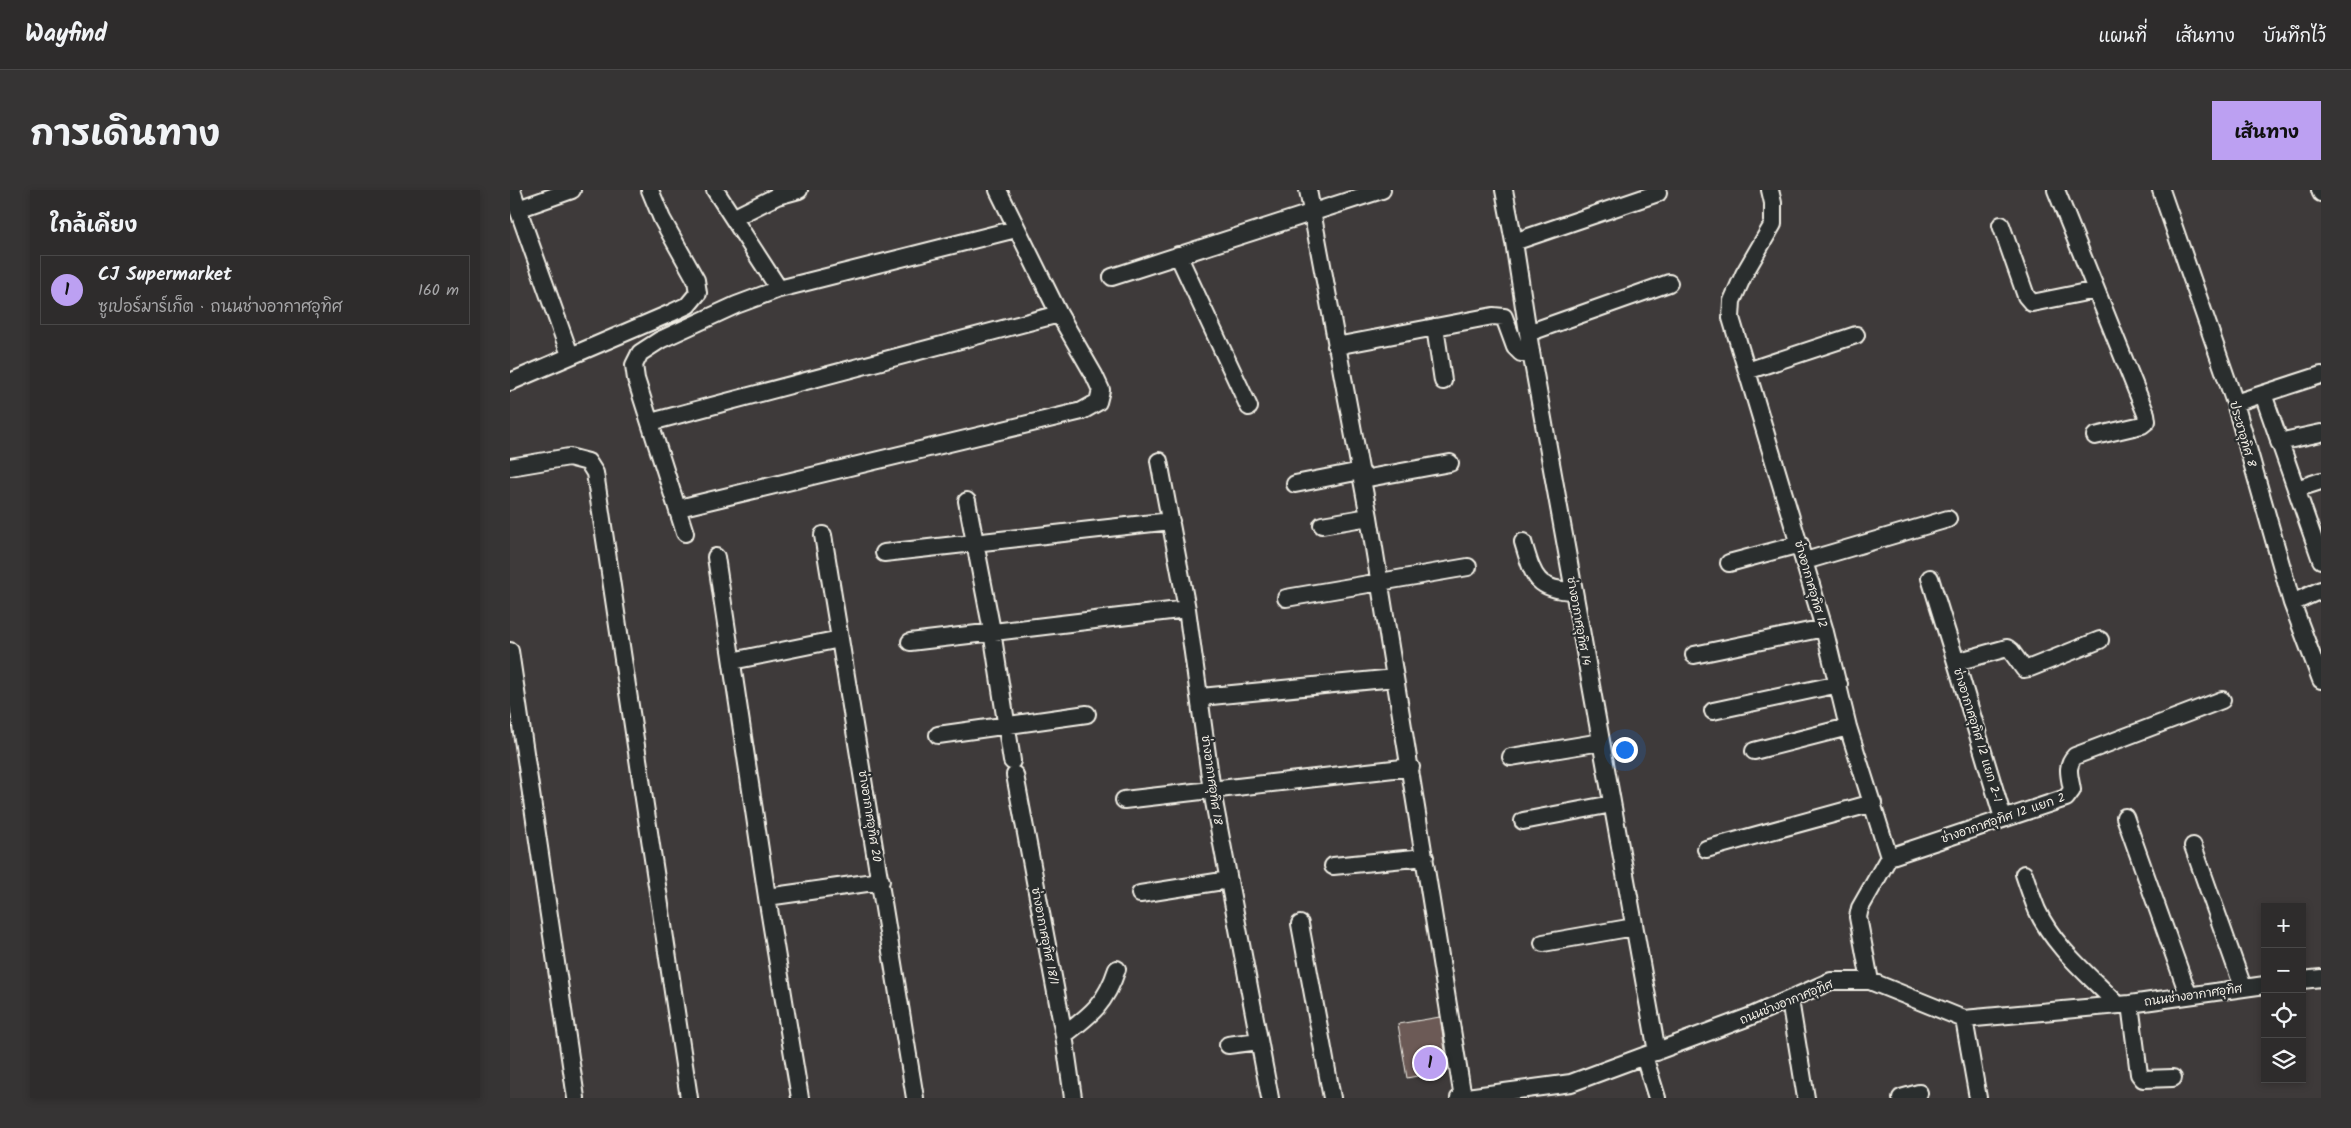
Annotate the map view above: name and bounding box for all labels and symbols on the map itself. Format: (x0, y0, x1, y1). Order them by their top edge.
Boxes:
street label: ประชาอุทิศ 8 (2224, 399, 2261, 470)
street label: ช่างอากาศอุทิศ 12 (1789, 538, 1832, 630)
street label: ช่างอากาศอุทิศ 14 (1561, 575, 1596, 667)
street label: ช่างอากาศอุทิศ 12 แยก 2-1 (1948, 666, 2007, 805)
street label: ช่างอากาศอุทิศ 18 (1196, 734, 1227, 827)
your location (1612, 737, 1638, 763)
street label: ช่างอากาศอุทิศ 20 (853, 769, 886, 863)
street label: ช่างอากาศอุทิศ 12 แยก 2 (1938, 788, 2068, 849)
street label: ช่างอากาศอุทิศ 18/1 (1026, 886, 1063, 987)
street label: ถนนช่างอากาศอุทิศ (1737, 975, 1837, 1030)
street label: ถนนช่างอากาศอุทิศ (2143, 979, 2245, 1012)
pin: 1 (1414, 1044, 1446, 1082)

